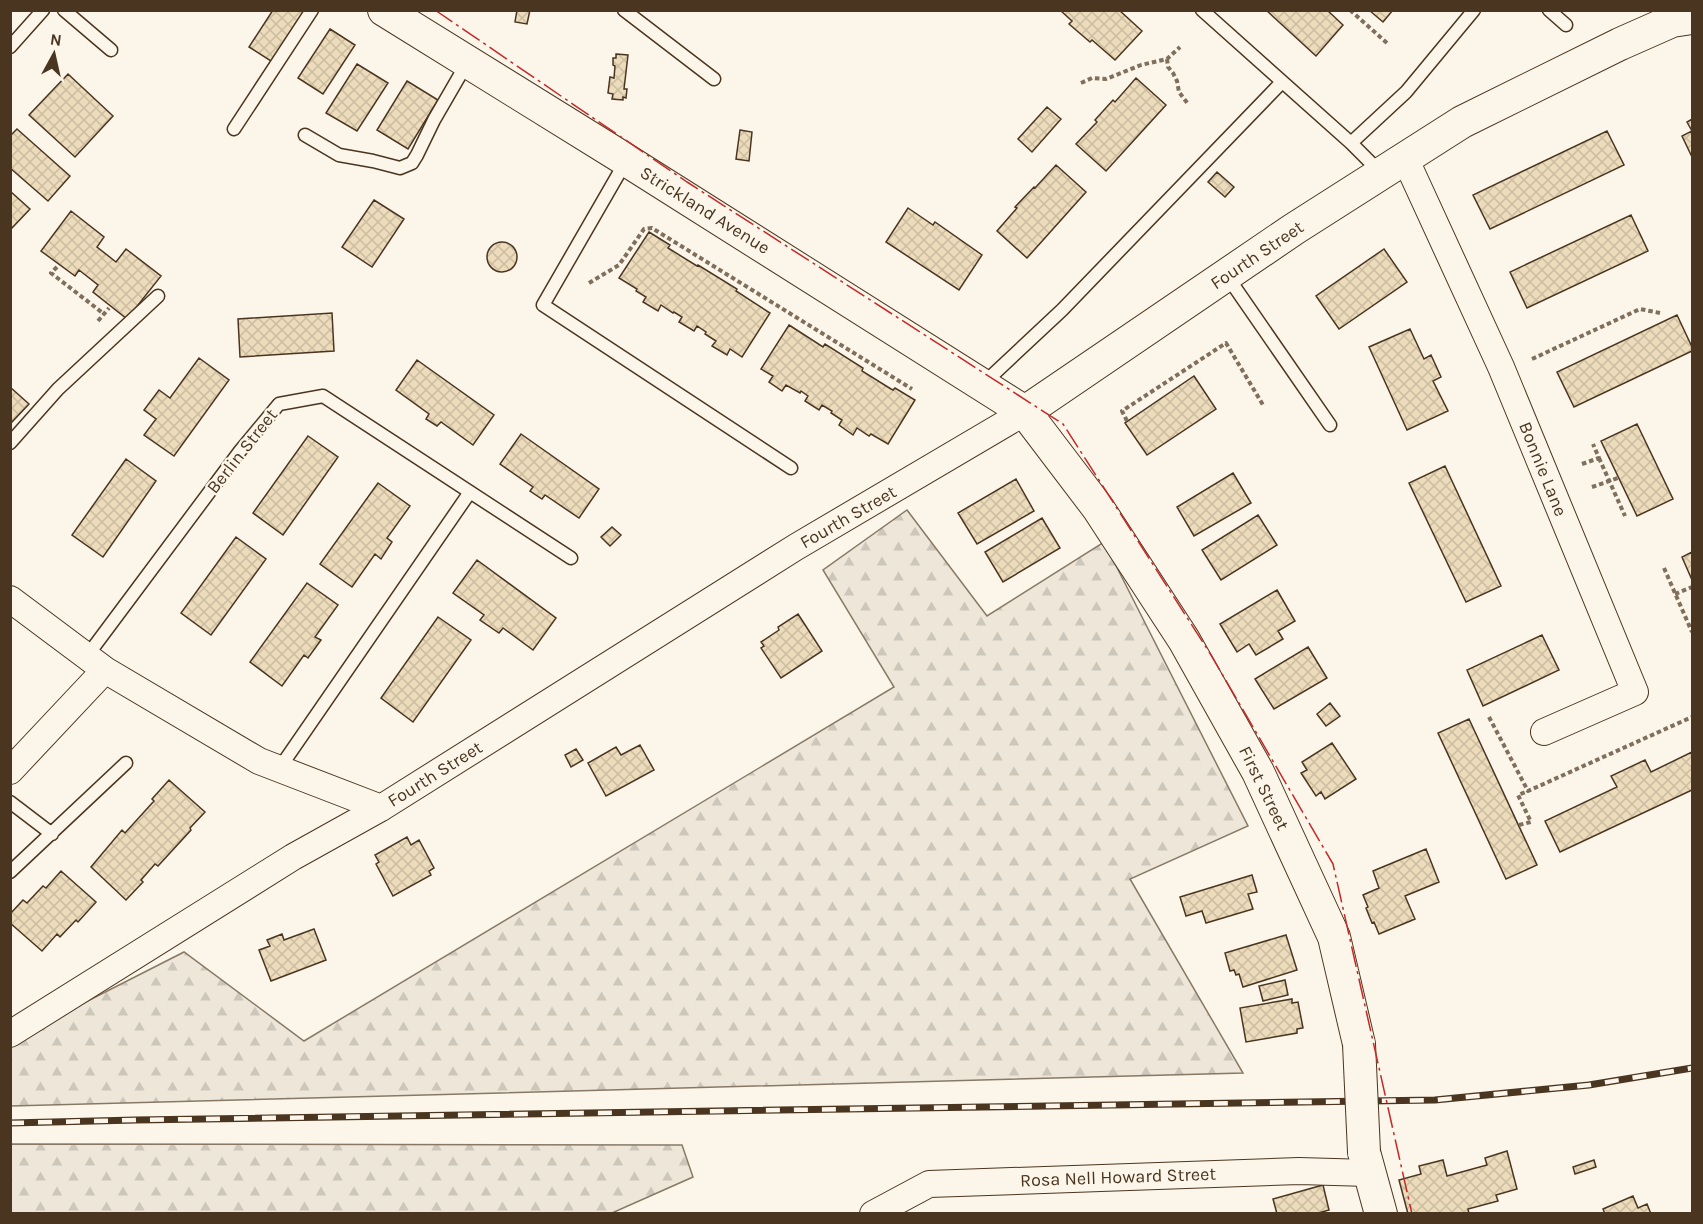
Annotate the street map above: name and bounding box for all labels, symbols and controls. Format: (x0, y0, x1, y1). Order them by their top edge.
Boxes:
north arrow (24, 24, 84, 84)
text: N (49, 29, 63, 50)
street label: Strickland Avenue (636, 161, 774, 259)
street label: Fourth Street (1206, 216, 1308, 294)
street label: Berlin Street (202, 404, 282, 498)
street label: Bonnie Lane (1514, 418, 1572, 520)
street label: Fourth Street (796, 480, 900, 553)
street label: Fourth Street (384, 736, 487, 812)
street label: First Street (1234, 742, 1294, 834)
street label: Rosa Nell Howard Street (1020, 1163, 1217, 1191)

